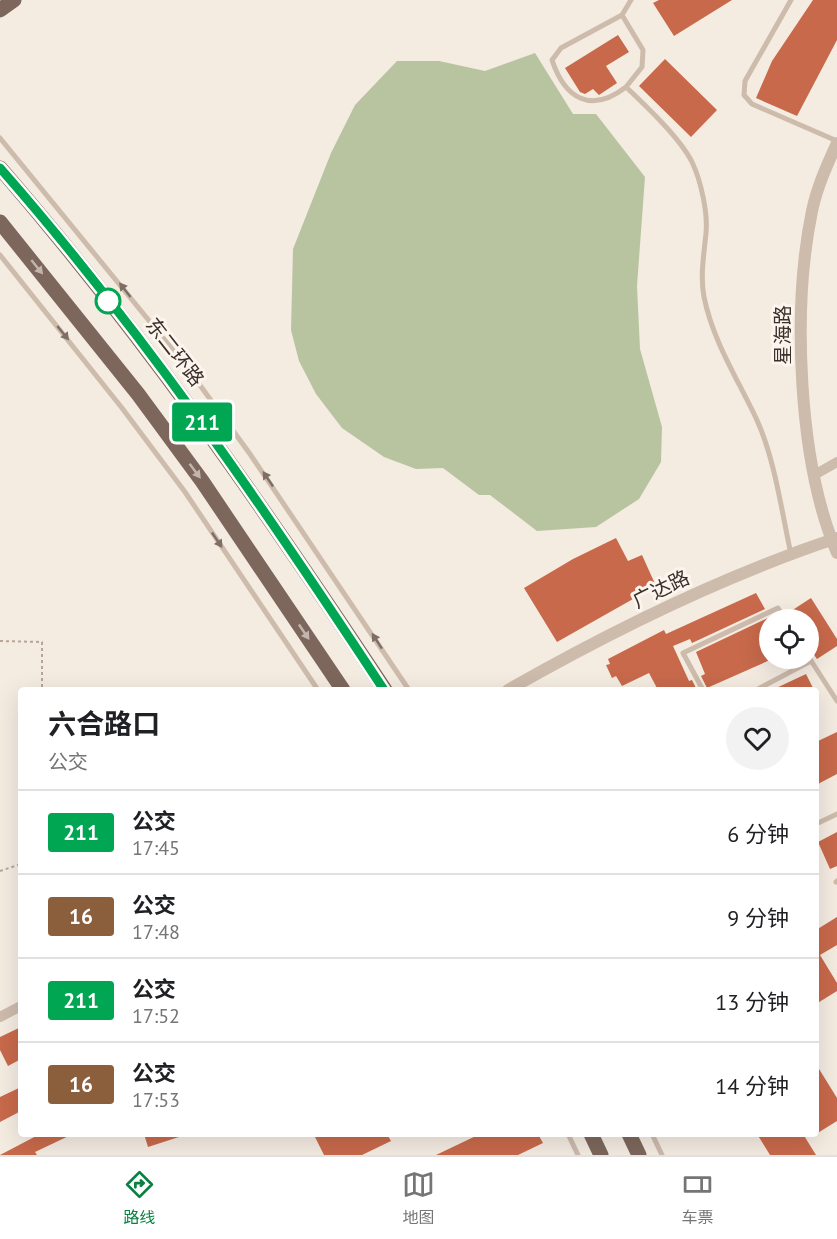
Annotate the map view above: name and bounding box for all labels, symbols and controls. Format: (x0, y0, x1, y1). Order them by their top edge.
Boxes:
one-way arrow (30, 259, 43, 274)
one-way arrow (119, 282, 132, 298)
unlabelled marker (95, 288, 121, 314)
street label: 星海路 (770, 305, 796, 365)
street label: 东二环路 (140, 312, 210, 392)
one-way arrow (56, 326, 68, 341)
line badge: 211 (168, 402, 236, 442)
text: 211 (184, 409, 220, 436)
one-way arrow (188, 464, 200, 479)
one-way arrow (262, 472, 274, 488)
one-way arrow (211, 532, 222, 548)
street label: 广达路 (628, 564, 694, 614)
map controls (759, 609, 819, 669)
button: locate (759, 609, 819, 669)
one-way arrow (299, 624, 310, 641)
one-way arrow (371, 633, 382, 649)
text: 六合路口 (48, 705, 160, 742)
button: heart (726, 707, 789, 770)
text: 公交 (48, 749, 88, 775)
text: 公交 (132, 807, 176, 835)
text: 211 (63, 819, 99, 846)
text: 6 分钟 (727, 820, 789, 848)
text: 17:45 (132, 835, 180, 861)
text: 公交 (132, 891, 176, 919)
text: 16 (69, 903, 93, 930)
text: 9 分钟 (727, 904, 789, 932)
text: 17:48 (132, 919, 180, 945)
text: 公交 (132, 975, 176, 1003)
text: 211 (63, 987, 99, 1014)
text: 13 分钟 (715, 988, 789, 1016)
text: 17:52 (132, 1003, 180, 1029)
text: 公交 (132, 1059, 176, 1087)
text: 16 (69, 1071, 93, 1098)
text: 14 分钟 (715, 1072, 789, 1100)
text: 17:53 (132, 1087, 180, 1113)
tab: 路线 (123, 1168, 156, 1228)
tab: 地图 (402, 1168, 435, 1228)
tab: 车票 (681, 1168, 714, 1228)

